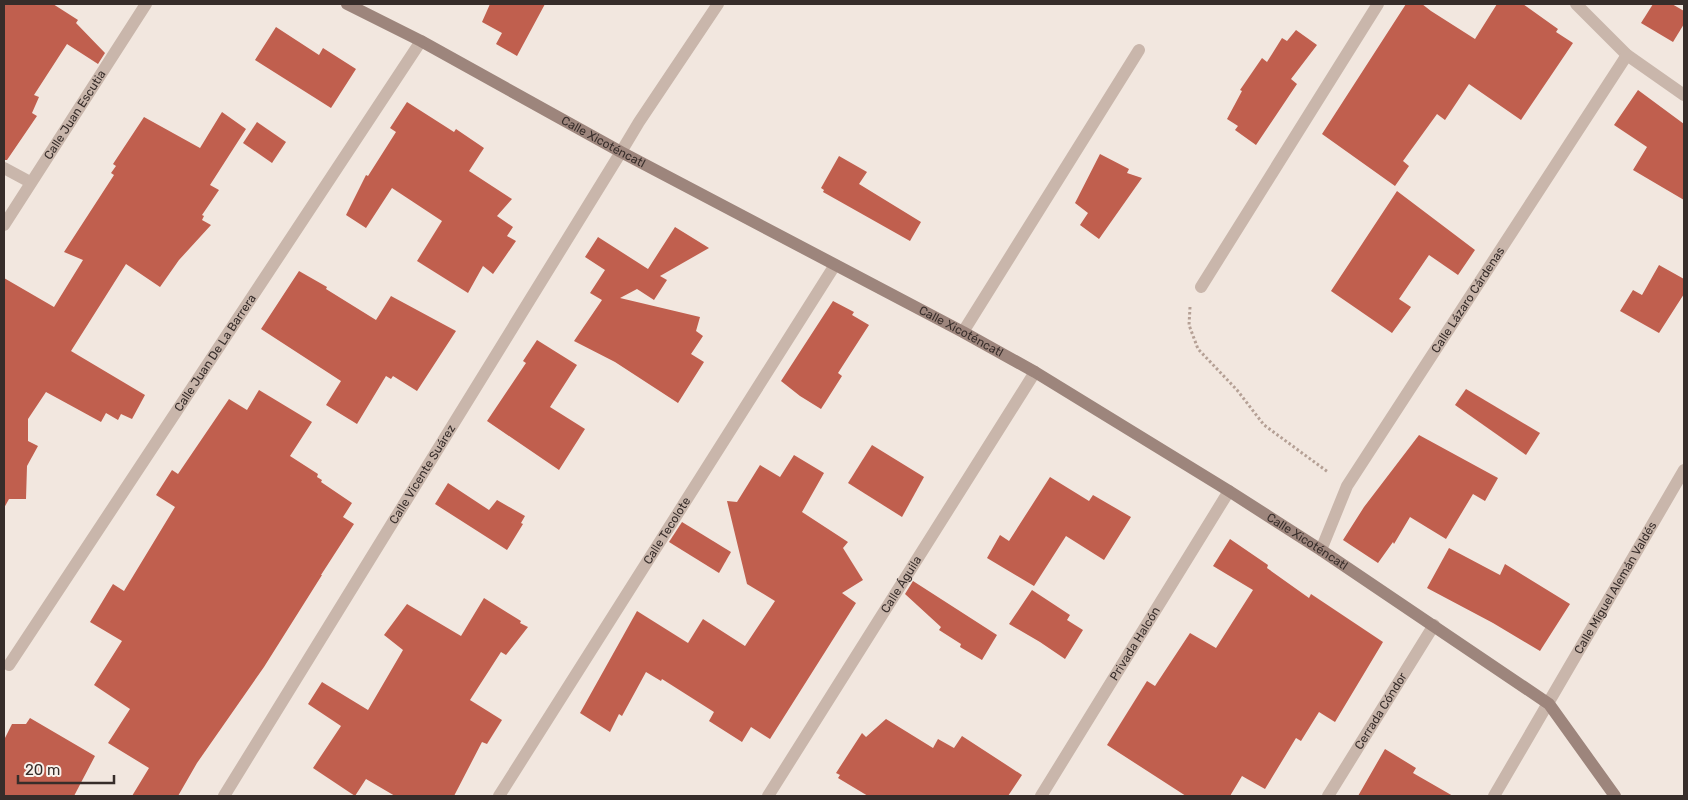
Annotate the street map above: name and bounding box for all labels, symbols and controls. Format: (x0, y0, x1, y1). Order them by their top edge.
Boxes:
street label: Calle Juan Escutia (41, 68, 109, 162)
street label: Calle Xicoténcatl (559, 113, 648, 171)
street label: Calle Lázaro Cárdenas (1428, 244, 1507, 356)
street label: Calle Juan De La Barrera (171, 292, 259, 414)
street label: Calle Xicoténcatl (917, 303, 1006, 360)
street label: Calle Vicente Suárez (386, 422, 458, 526)
street label: Calle Tecolote (640, 494, 694, 567)
street label: Calle Xicoténcatl (1264, 510, 1350, 573)
street label: Calle Miguel Alemán Valdés (1571, 519, 1659, 657)
street label: Calle Águila (878, 553, 924, 616)
street label: Privada Halcón (1107, 604, 1163, 683)
street label: Cerrada Cóndor (1352, 670, 1410, 752)
scale bar (18, 752, 114, 784)
text: 20 m (25, 761, 60, 779)

